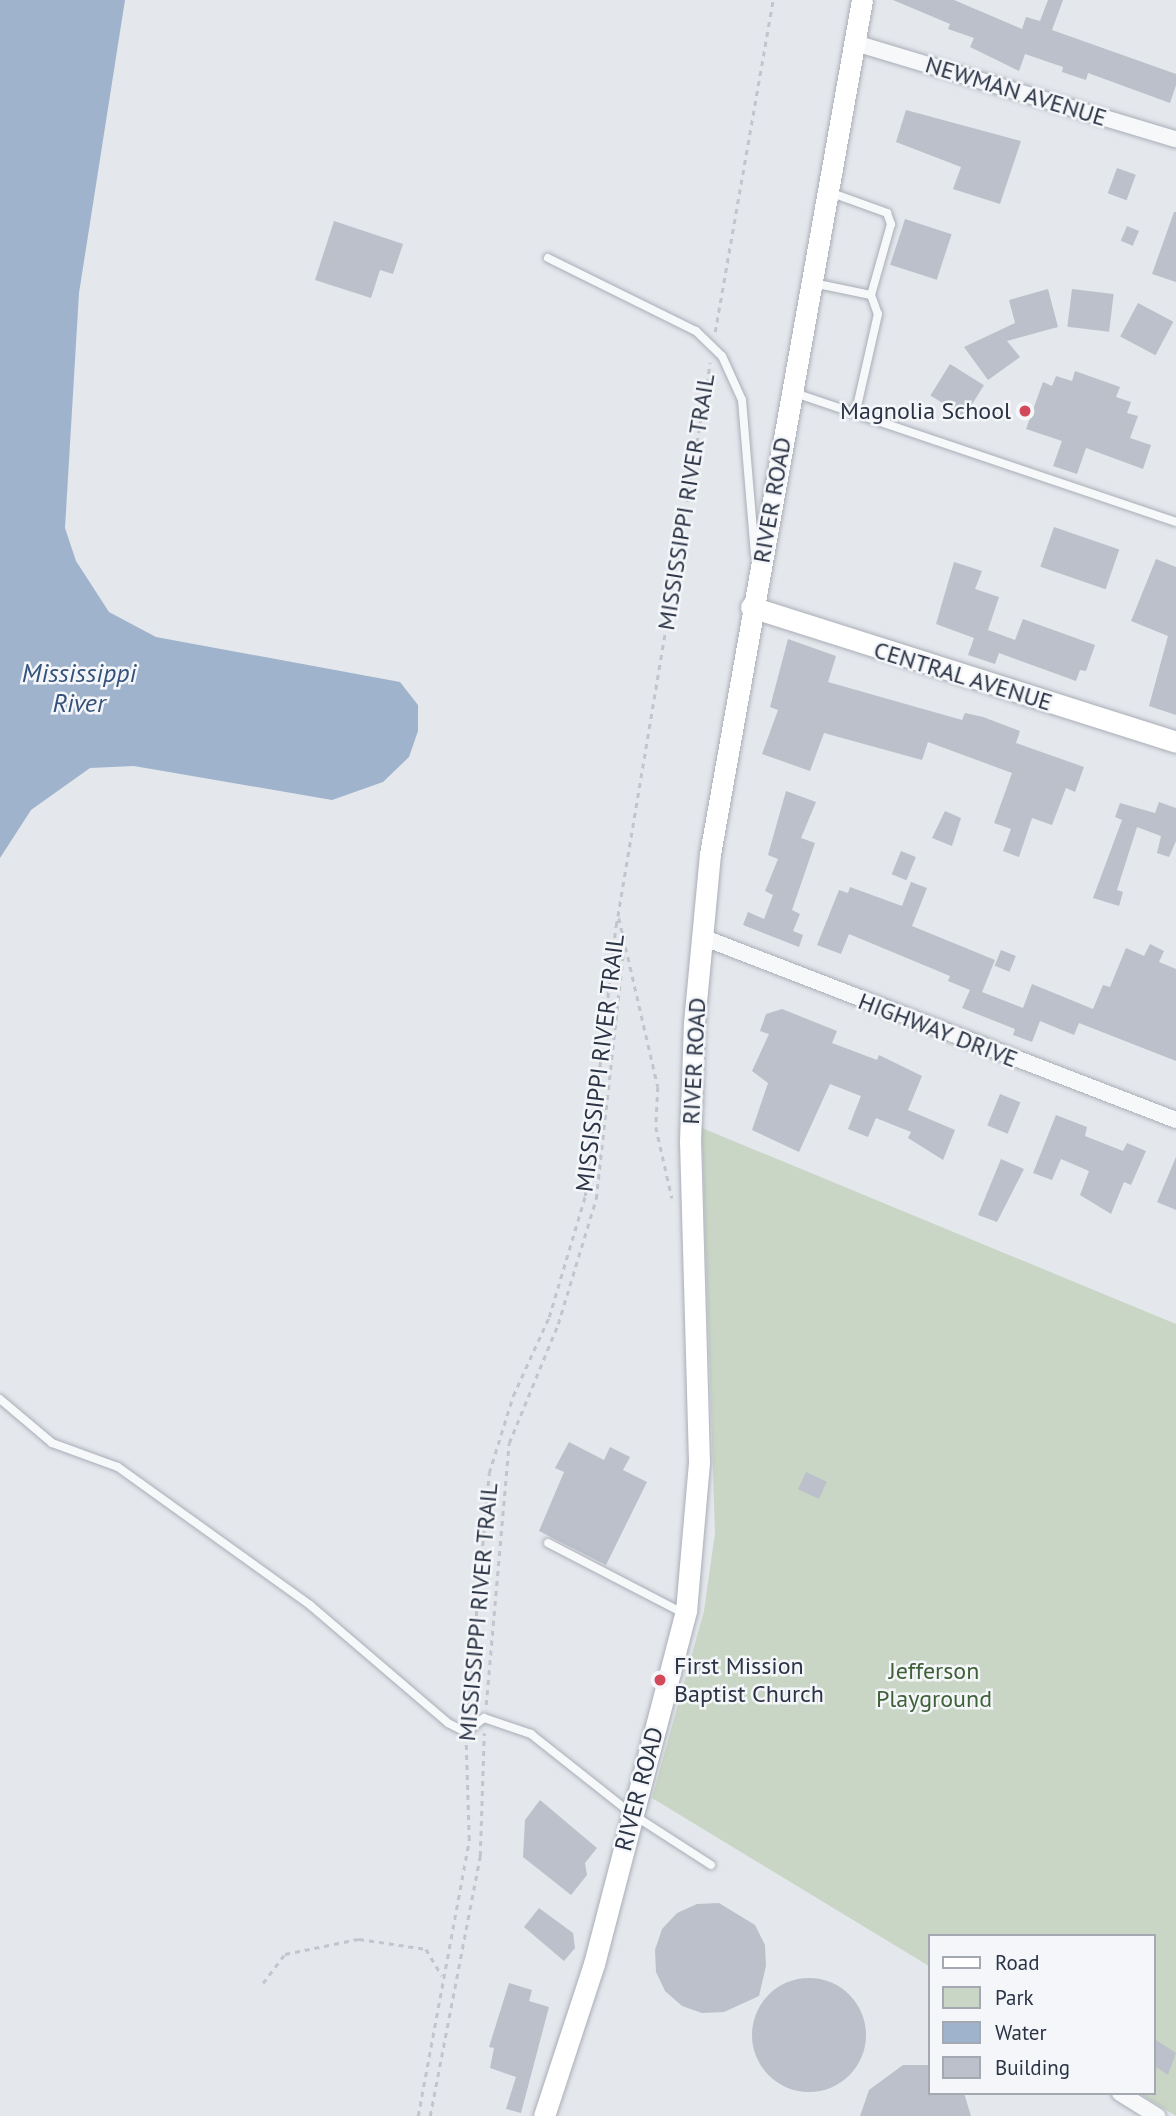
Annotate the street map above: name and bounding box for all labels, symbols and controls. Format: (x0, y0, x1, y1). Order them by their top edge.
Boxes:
street label: NEWMAN AVENUE (922, 50, 1110, 132)
street label: MISSISSIPPI RIVER TRAIL (651, 371, 721, 633)
place label: Magnolia School (840, 397, 1011, 425)
marker: Magnolia School (1017, 403, 1033, 419)
street label: RIVER ROAD (747, 435, 797, 565)
street label: CENTRAL AVENUE (870, 635, 1056, 717)
water label: Mississippi River (22, 657, 136, 718)
street label: MISSISSIPPI RIVER TRAIL (570, 932, 630, 1194)
street label: HIGHWAY DRIVE (854, 986, 1022, 1074)
street label: RIVER ROAD (676, 997, 712, 1125)
street label: MISSISSIPPI RIVER TRAIL (452, 1481, 504, 1743)
place label: First Mission Baptist Church (674, 1652, 824, 1708)
park label: Jefferson Playground (876, 1657, 992, 1713)
marker: First Mission Baptist Church (652, 1672, 668, 1688)
street label: RIVER ROAD (609, 1724, 669, 1854)
legend (928, 1934, 1155, 2095)
text: Road (995, 1949, 1039, 1976)
text: Park (995, 1984, 1034, 2011)
text: Water (995, 2019, 1047, 2046)
text: Building (995, 2054, 1070, 2081)

